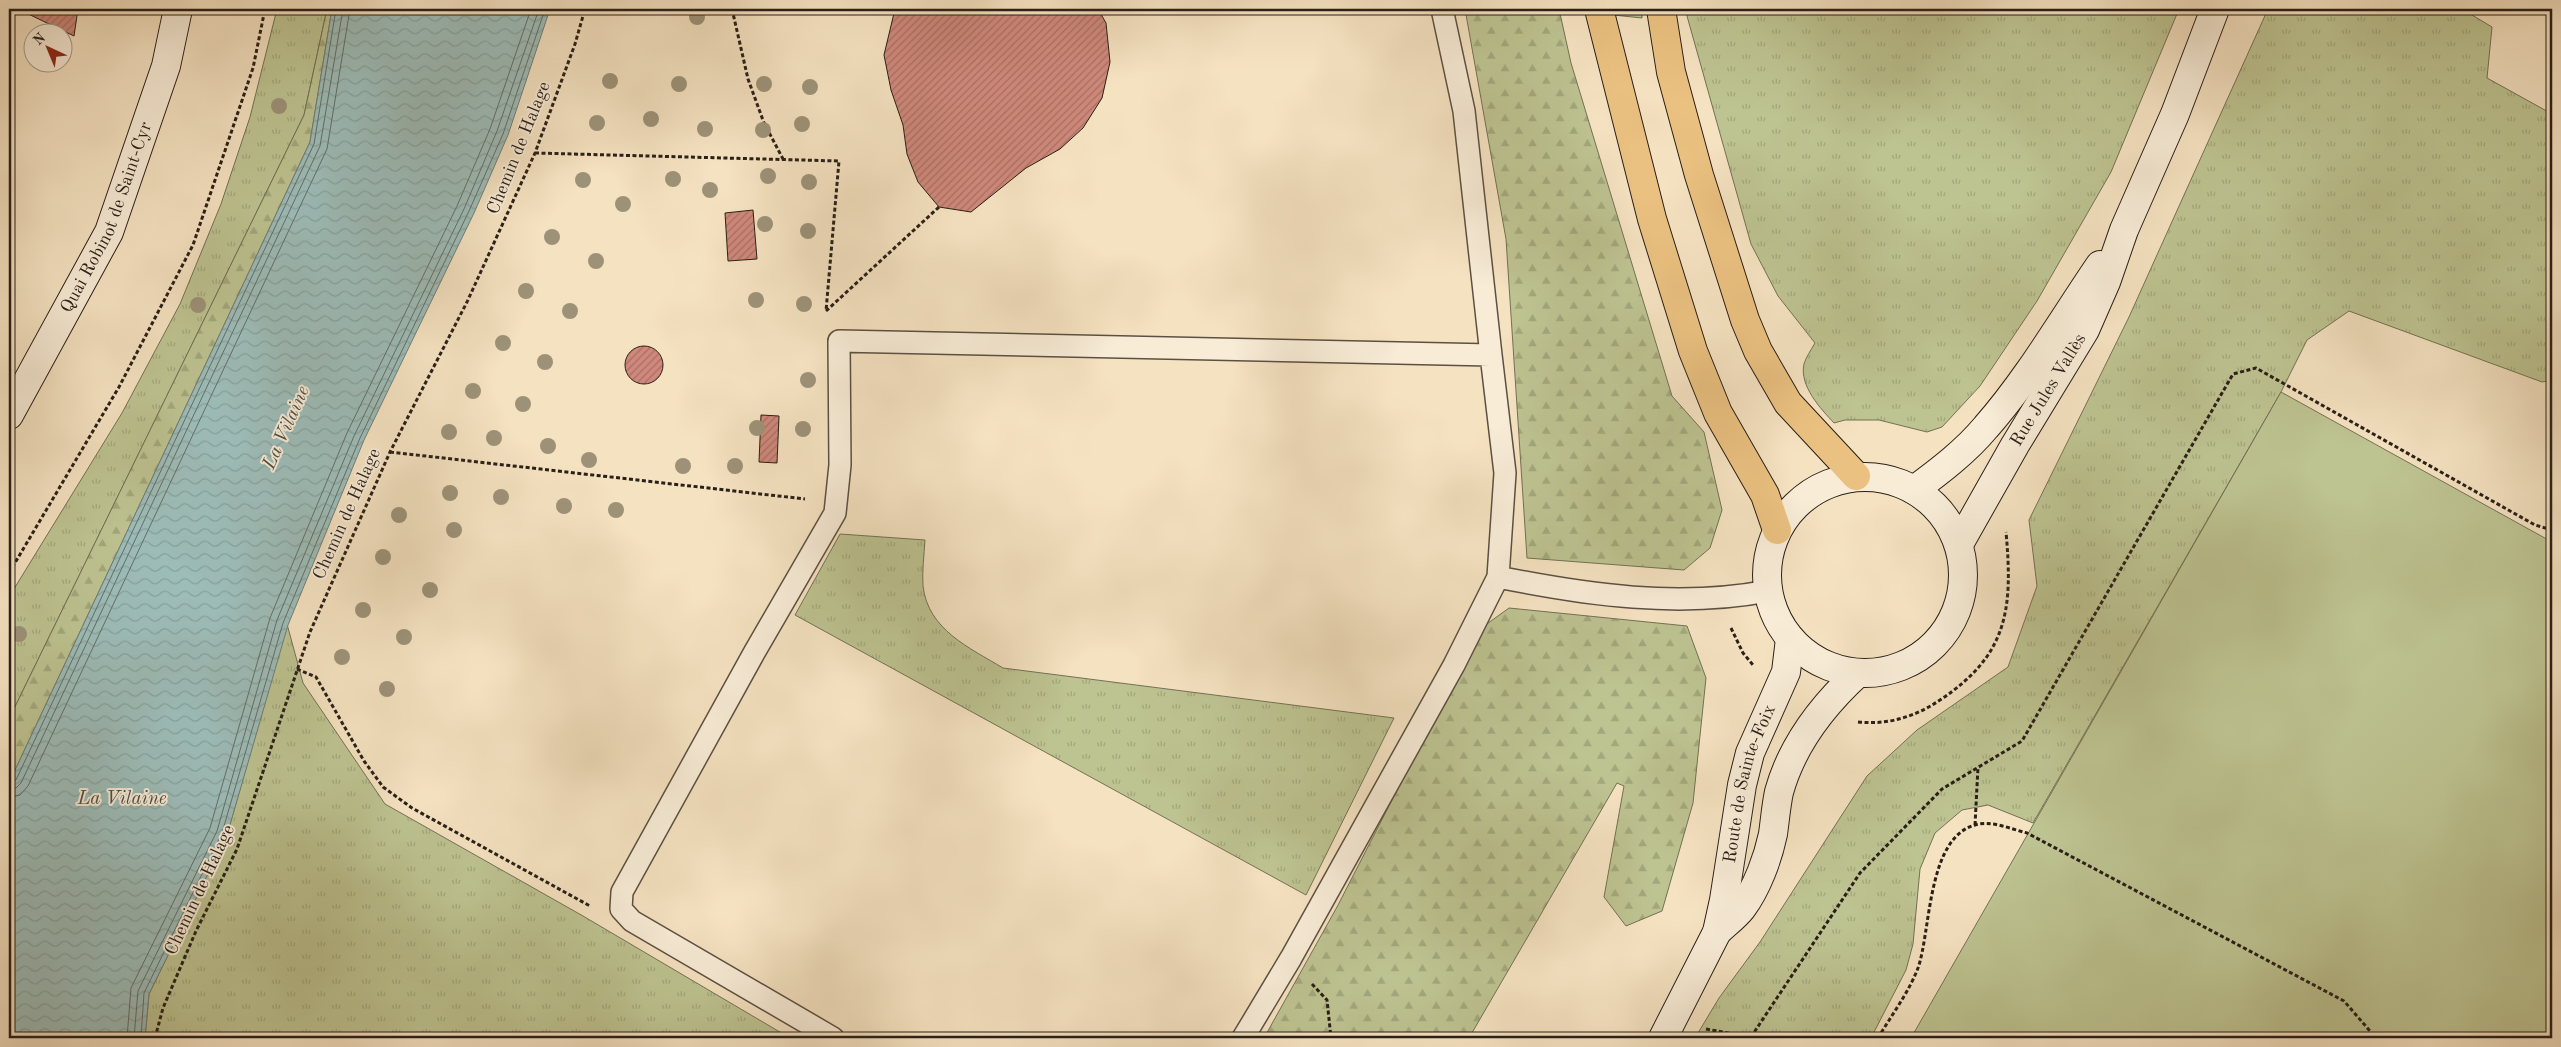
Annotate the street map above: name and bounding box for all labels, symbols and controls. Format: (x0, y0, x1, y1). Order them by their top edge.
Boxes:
north arrow (22, 22, 72, 72)
text: N (31, 30, 49, 48)
street label: Chemin de Halage (484, 79, 554, 217)
street label: Quai Robinot de Saint-Cyr (58, 119, 155, 316)
street label: Rue Jules Vallès (2007, 330, 2090, 450)
water label: La Vilaine (260, 383, 314, 474)
street label: Chemin de Halage (310, 446, 384, 582)
street label: Route de Sainte-Foix (1721, 702, 1779, 864)
water label: La Vilaine (76, 790, 167, 809)
street label: Chemin de Halage (162, 822, 238, 958)

